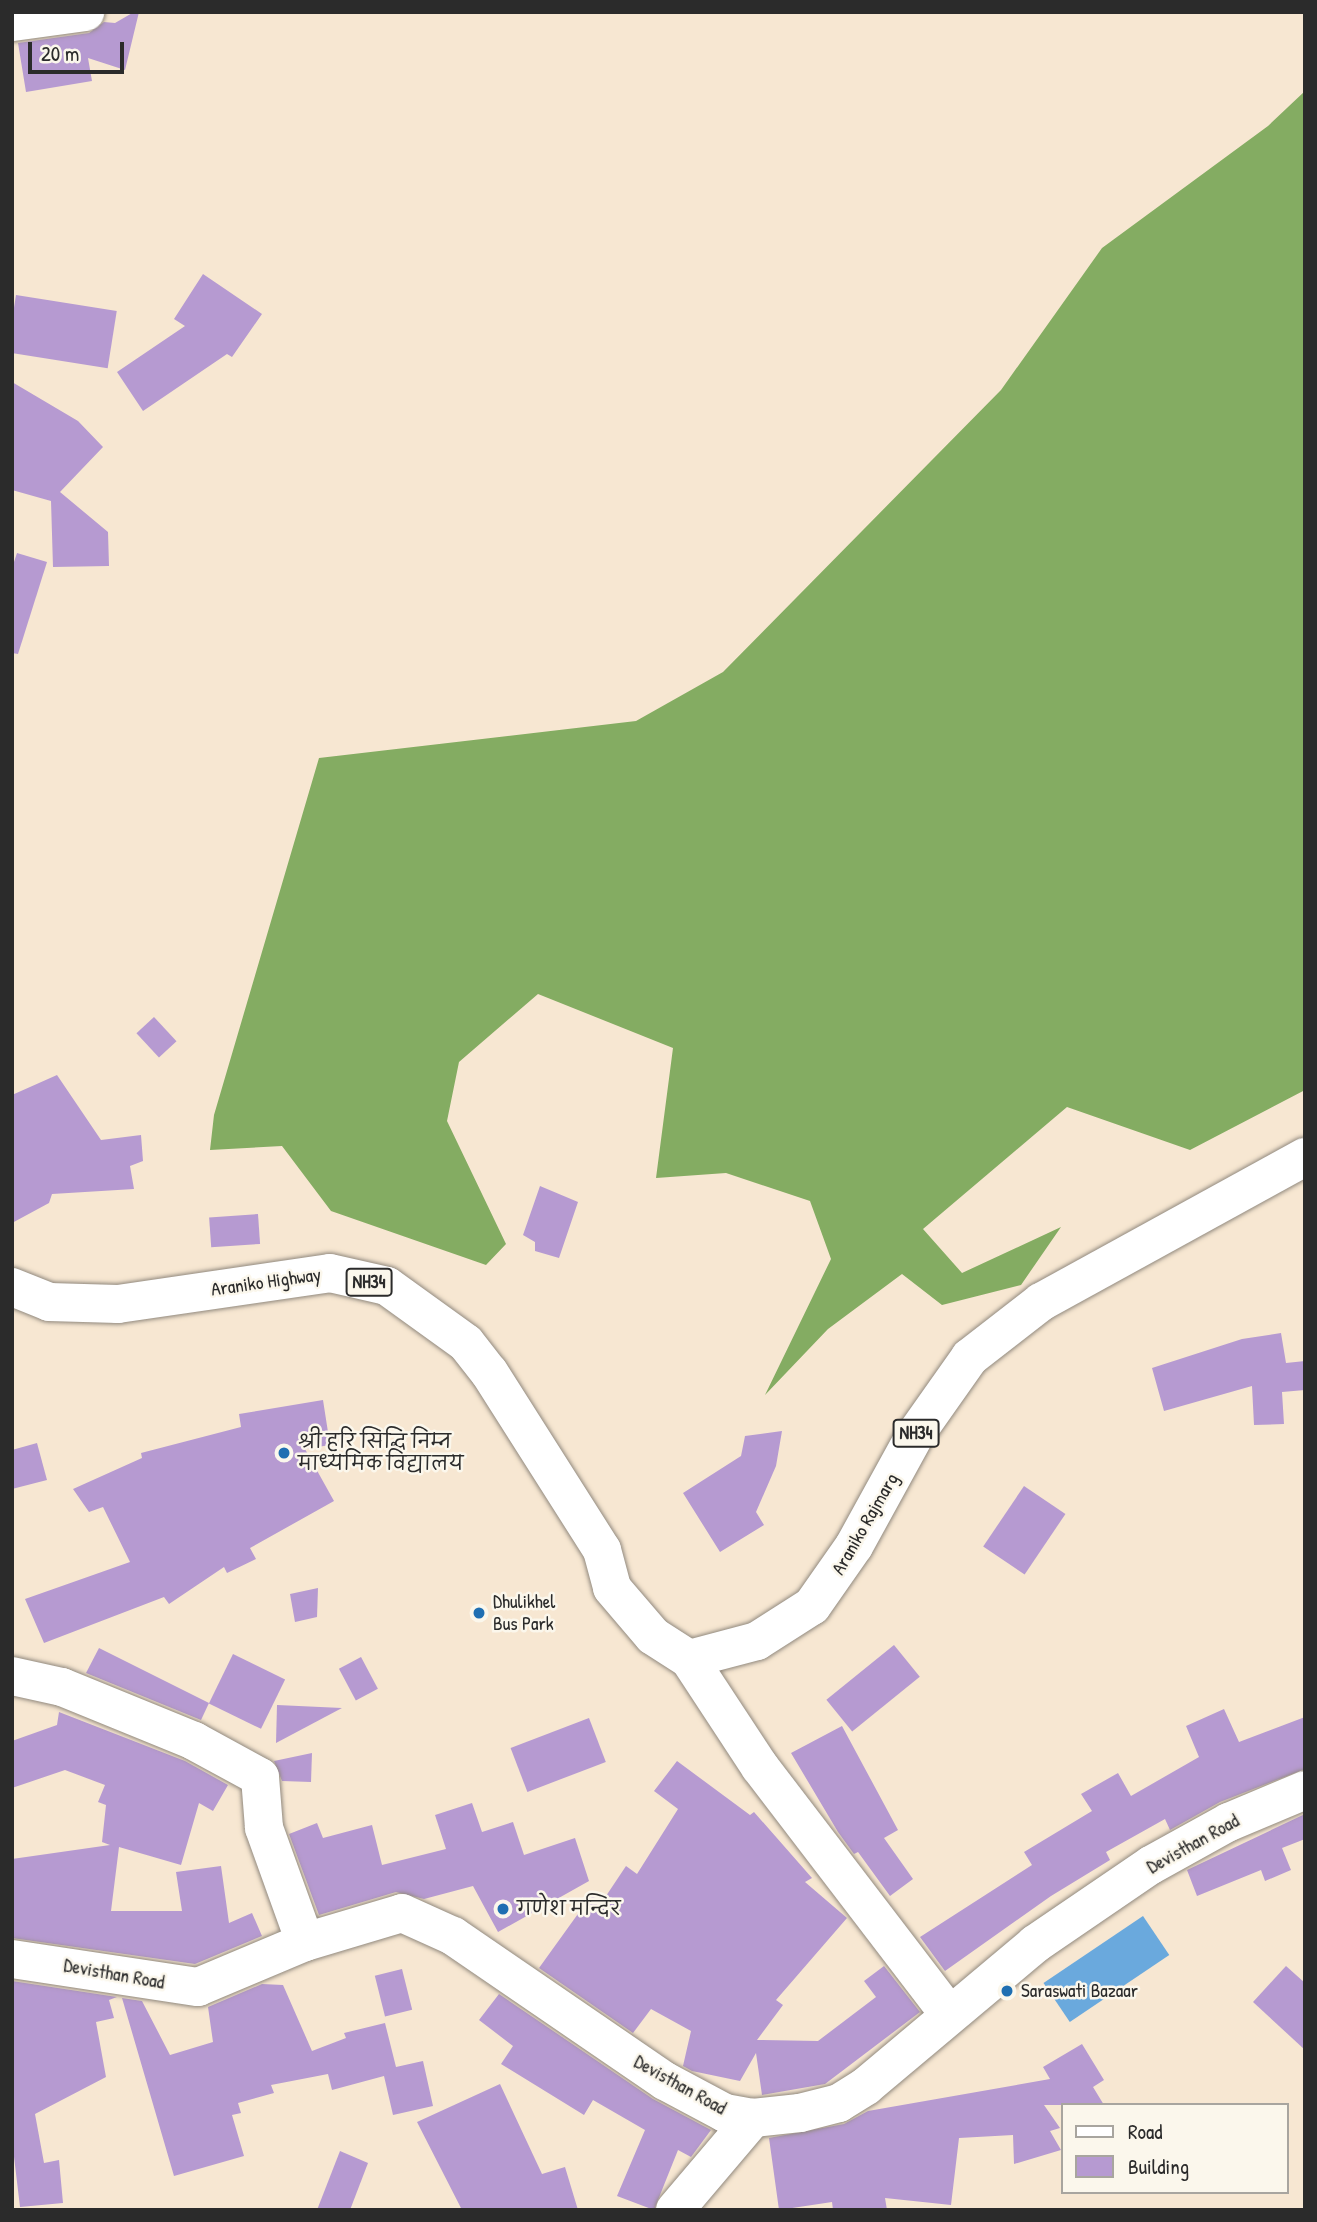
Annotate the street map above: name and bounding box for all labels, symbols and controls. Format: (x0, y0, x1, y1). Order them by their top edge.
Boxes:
scale bar (32, 28, 128, 72)
text: 20 m (41, 39, 79, 68)
street label: Araniko Highway (210, 1263, 322, 1301)
road number: NH34 (344, 1268, 394, 1296)
road number: NH34 (892, 1418, 940, 1448)
place label: श्री हरि सिद्धि निम्न माध्यमिक विद्यालय (298, 1431, 464, 1475)
marker: श्री हरि सिद्धि निम्न माध्यमिक विद्यालय (276, 1445, 292, 1461)
street label: Araniko Rajmarg (827, 1469, 903, 1579)
place label: Dhulikhel Bus Park (493, 1591, 555, 1635)
marker: Dhulikhel Bus Park (471, 1605, 487, 1621)
street label: Devisthan Road (1143, 1809, 1243, 1879)
place label: गणेश मन्दिर (517, 1898, 621, 1920)
marker: गणेश मन्दिर (495, 1901, 511, 1917)
street label: Devisthan Road (62, 1954, 166, 1994)
place label: Saraswati Bazaar (1021, 1980, 1138, 2002)
marker: Saraswati Bazaar (999, 1983, 1015, 1999)
street label: Devisthan Road (630, 2050, 730, 2120)
legend (1062, 2103, 1289, 2194)
text: Road (1128, 2117, 1162, 2146)
text: Building (1128, 2152, 1189, 2181)

